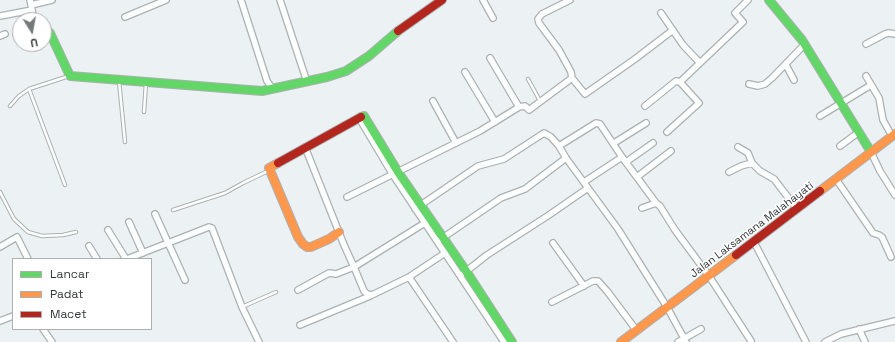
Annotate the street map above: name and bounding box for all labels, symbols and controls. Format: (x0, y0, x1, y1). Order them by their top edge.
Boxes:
north arrow (12, 12, 52, 52)
text: U (29, 35, 39, 50)
street label: Jalan Laksamana Malahayati (688, 179, 816, 281)
legend (12, 258, 152, 330)
text: Lancar (50, 266, 89, 282)
text: Padat (50, 286, 84, 302)
text: Macet (50, 306, 87, 322)

